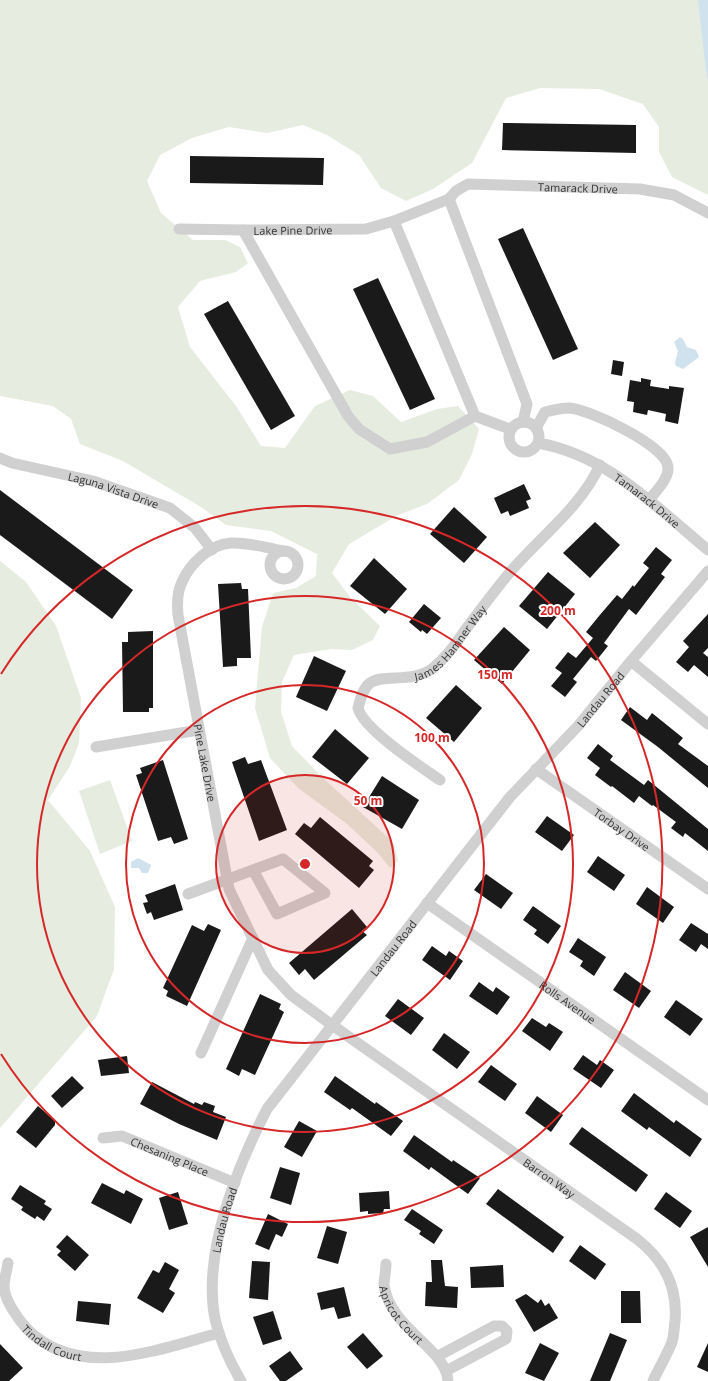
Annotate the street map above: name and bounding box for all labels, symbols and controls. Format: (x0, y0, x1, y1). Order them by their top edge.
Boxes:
street label: Tamarack Drive (538, 179, 618, 196)
street label: Lake Pine Drive (253, 222, 332, 237)
street label: Laguna Vista Drive (67, 468, 161, 511)
street label: Tamarack Drive (612, 469, 684, 531)
street label: James Hamner Way (412, 601, 489, 684)
text: 200 m (540, 602, 576, 619)
text: 150 m (477, 666, 513, 683)
street label: Landau Road (573, 668, 627, 730)
street label: Pine Lake Drive (191, 722, 220, 803)
text: 100 m (414, 729, 450, 746)
text: 50 m (354, 792, 382, 809)
street label: Torbay Drive (591, 804, 653, 854)
centre of rings (298, 857, 312, 871)
street label: Landau Road (366, 916, 419, 979)
street label: Rolls Avenue (537, 977, 599, 1027)
street label: Chesaning Place (129, 1133, 211, 1179)
street label: Barron Way (521, 1154, 579, 1201)
street label: Landau Road (208, 1185, 240, 1254)
street label: Apricot Court (377, 1284, 427, 1347)
street label: Tindall Court (19, 1321, 83, 1364)

